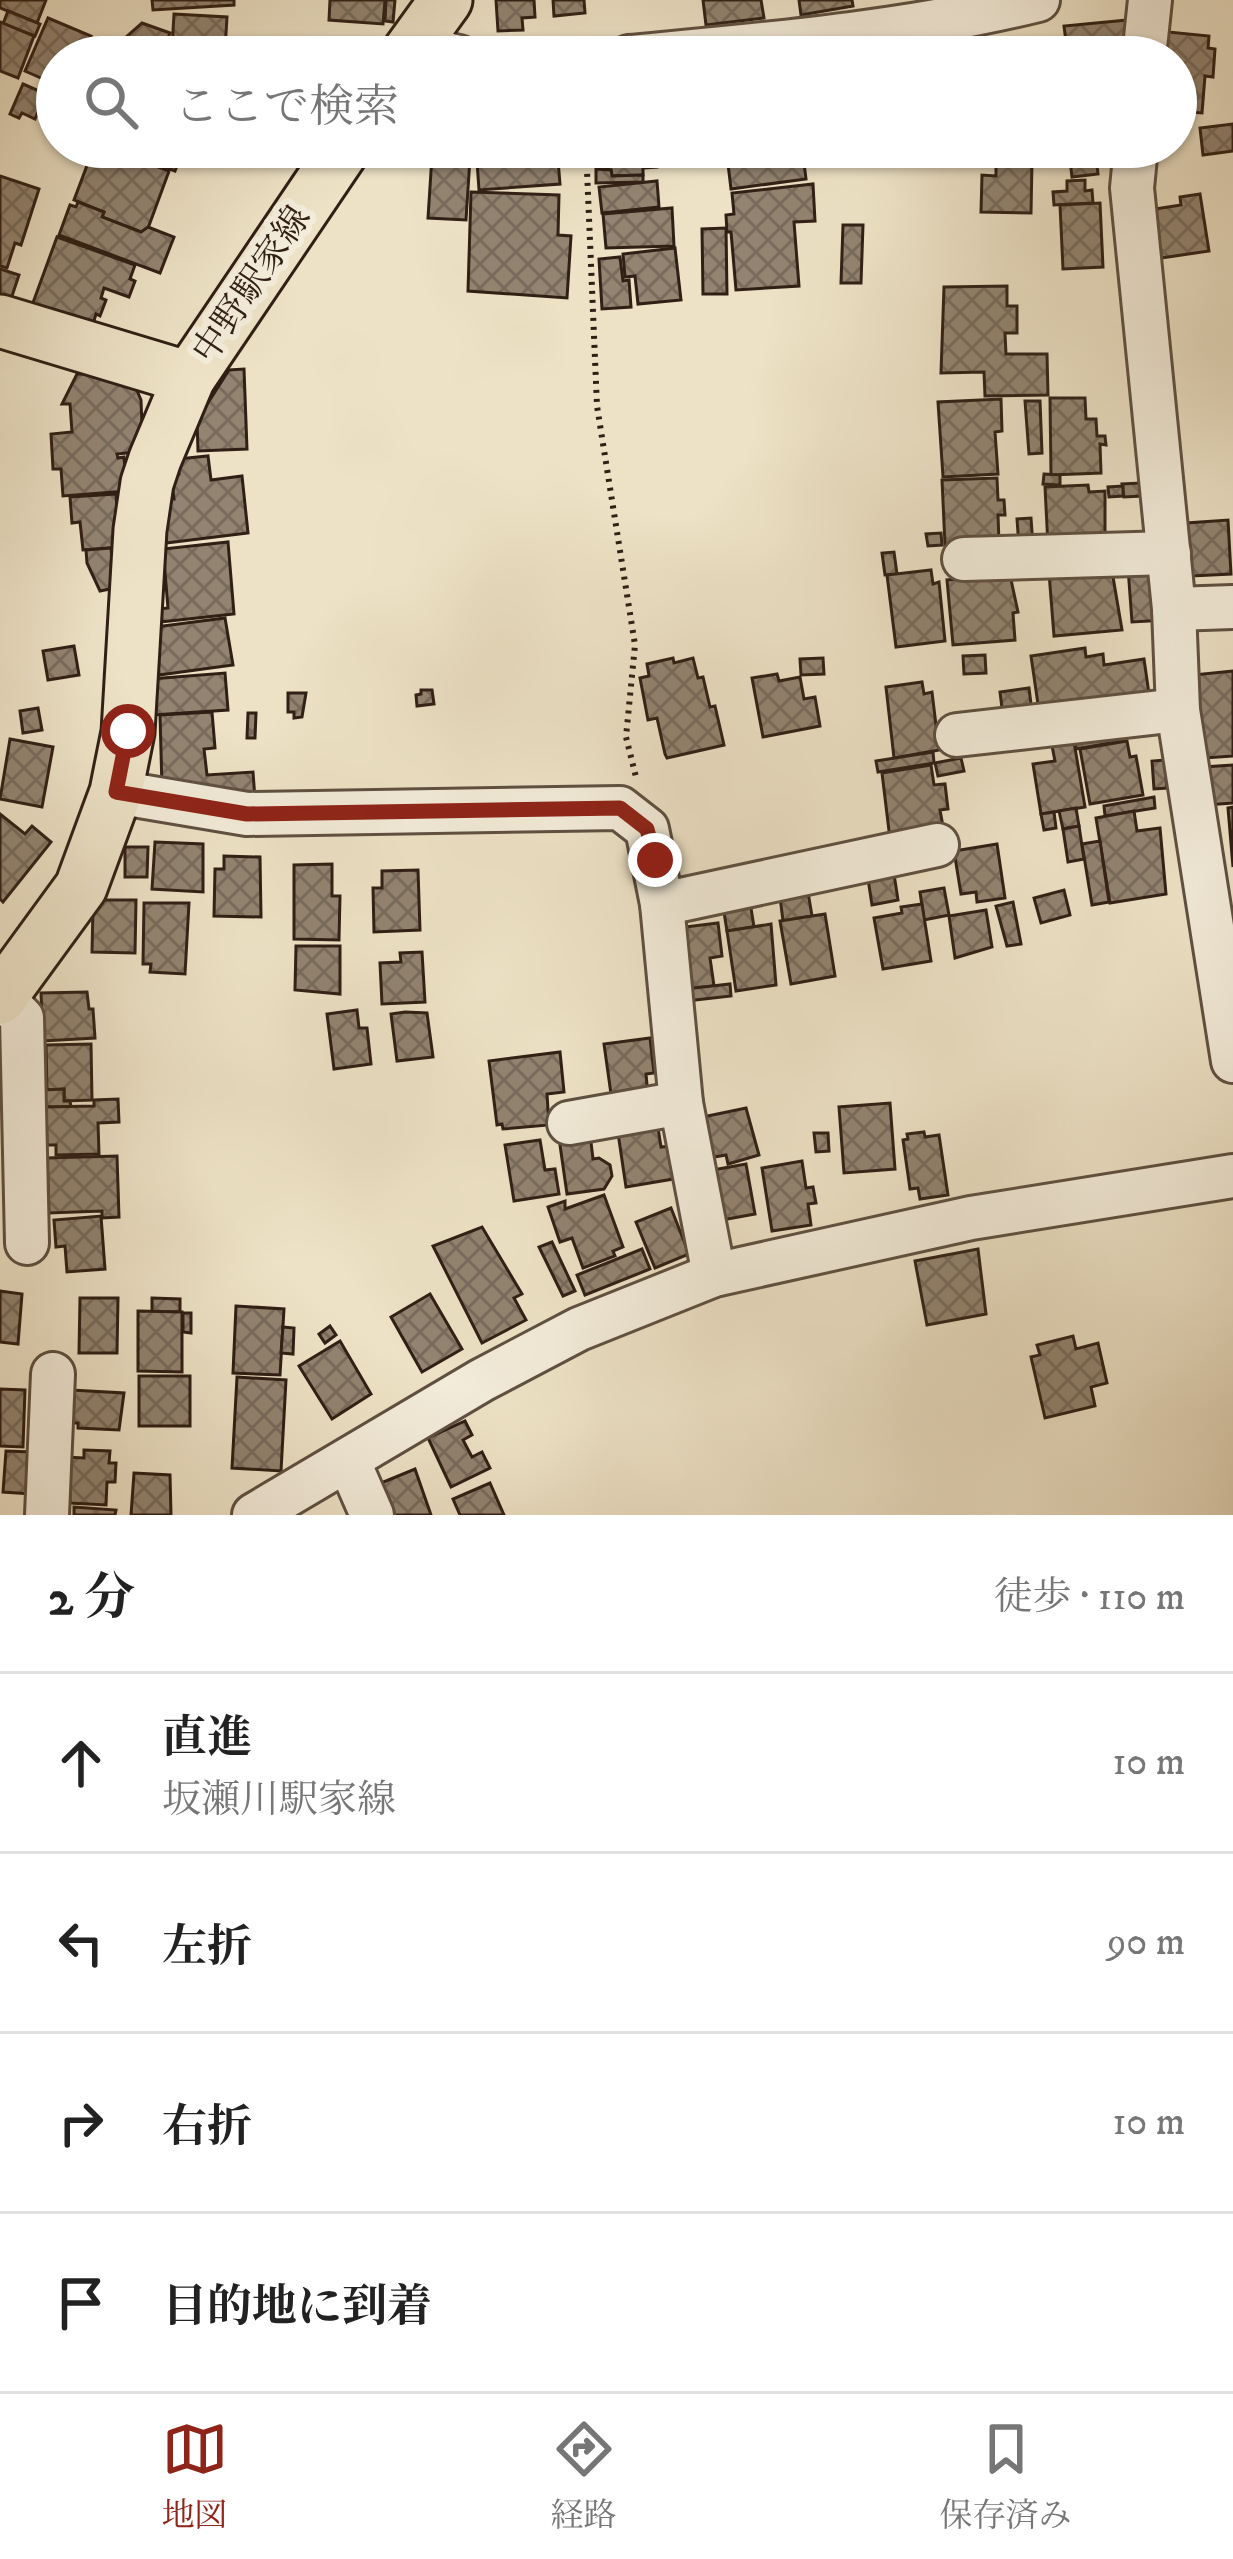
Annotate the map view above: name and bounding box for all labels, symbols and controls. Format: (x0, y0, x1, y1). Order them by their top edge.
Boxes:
search box (36, 36, 1197, 168)
icon: search (78, 69, 144, 135)
text: ここで検索 (174, 80, 399, 136)
street label: 中野駅家線 (183, 198, 321, 372)
route start (101, 704, 155, 758)
route end (628, 833, 682, 887)
text: 2 分 (48, 1567, 135, 1631)
text: 徒歩 · 110 m (994, 1573, 1185, 1622)
text: 直進 (162, 1711, 252, 1767)
icon: ahead (48, 1730, 114, 1796)
text: 10 m (1112, 1738, 1185, 1787)
text: 坂瀬川駅家線 (162, 1776, 396, 1825)
icon: left (48, 1910, 114, 1976)
text: 90 m (1107, 1918, 1185, 1967)
text: 左折 (162, 1920, 252, 1976)
icon: right (48, 2090, 114, 2156)
text: 10 m (1112, 2098, 1185, 2147)
text: 右折 (162, 2100, 252, 2156)
icon: arrive (48, 2270, 114, 2336)
text: 目的地に到着 (162, 2280, 432, 2336)
tab: 地図 (162, 2416, 228, 2537)
tab: 経路 (551, 2416, 617, 2537)
tab: 保存済み (940, 2416, 1072, 2537)

